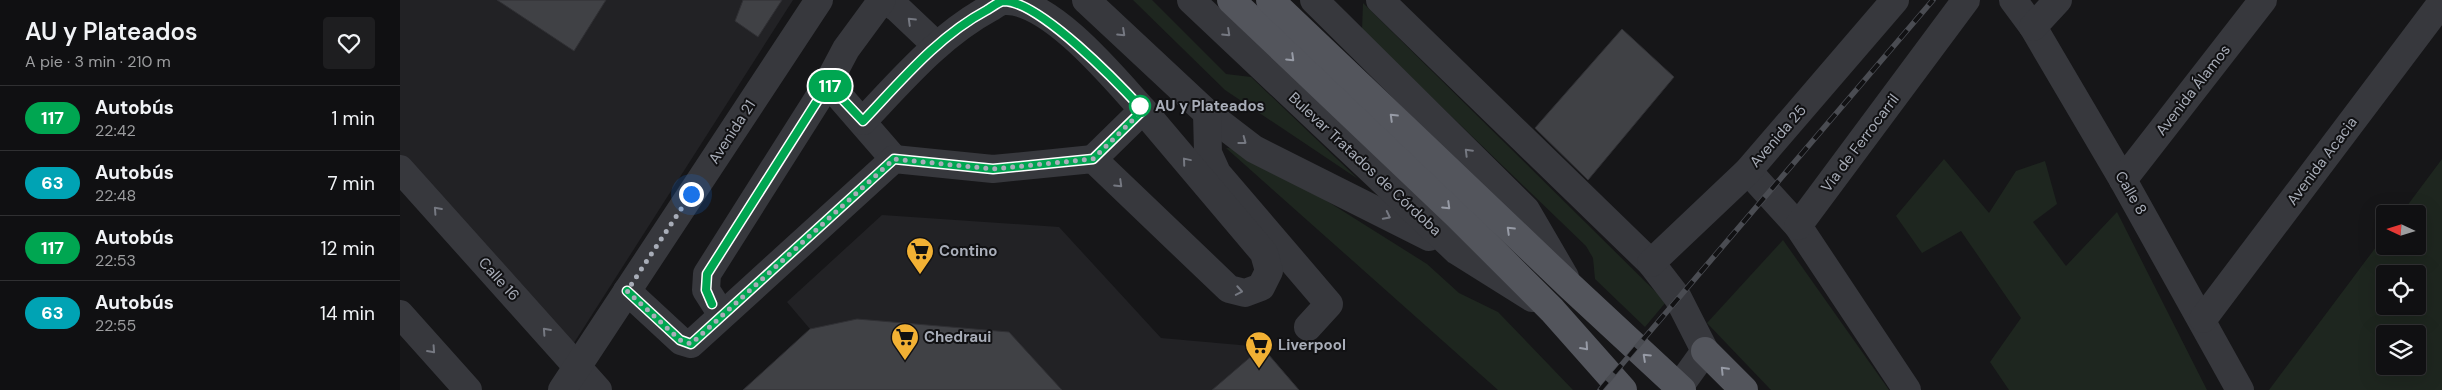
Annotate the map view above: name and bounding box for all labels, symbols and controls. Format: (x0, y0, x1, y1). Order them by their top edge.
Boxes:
text: AU y Plateados (25, 16, 198, 47)
button: heart (323, 17, 375, 69)
one-way arrow (908, 18, 917, 27)
one-way arrow (1116, 27, 1125, 36)
one-way arrow (1221, 27, 1230, 36)
street label: Avenida Álamos (2151, 40, 2235, 140)
text: A pie · 3 min · 210 m (25, 51, 171, 72)
one-way arrow (1286, 52, 1295, 61)
line badge: 117 (801, 70, 859, 102)
text: 117 (819, 74, 841, 98)
street label: Bulevar Tratados de Córdoba (1284, 88, 1446, 240)
street label: Vía de Ferrocarril (1816, 90, 1904, 196)
text: Autobús (95, 95, 174, 120)
marker: AU y Plateados (1129, 95, 1151, 117)
street label: Avenida 21 (704, 96, 760, 168)
place label: AU y Plateados (1155, 96, 1265, 116)
street label: Avenida 25 (1745, 100, 1811, 172)
text: 117 (41, 106, 64, 130)
text: 1 min (332, 106, 375, 131)
street label: Avenida Acacia (2282, 113, 2362, 209)
one-way arrow (1390, 114, 1399, 123)
text: 22:42 (95, 120, 136, 141)
one-way arrow (1238, 135, 1247, 144)
one-way arrow (1465, 149, 1474, 158)
one-way arrow (1183, 158, 1191, 167)
text: Autobús (95, 160, 174, 185)
street label: Calle 8 (2111, 168, 2151, 218)
text: 63 (41, 171, 64, 195)
text: 7 min (327, 171, 375, 196)
one-way arrow (1113, 178, 1122, 187)
your location (679, 182, 704, 207)
text: 22:48 (95, 185, 136, 206)
one-way arrow (1442, 200, 1451, 209)
north arrow (2376, 205, 2426, 255)
map controls (2376, 205, 2426, 375)
one-way arrow (434, 207, 443, 216)
one-way arrow (1382, 210, 1391, 220)
text: Autobús (95, 225, 174, 250)
one-way arrow (1507, 227, 1516, 236)
text: 117 (41, 236, 64, 260)
text: 12 min (321, 236, 375, 261)
supermarket icon: Contino (905, 236, 935, 275)
place label: Contino (939, 241, 998, 261)
text: 22:53 (95, 250, 136, 271)
street label: Calle 16 (474, 253, 524, 305)
button: locate (2376, 265, 2426, 315)
one-way arrow (1235, 285, 1244, 295)
text: Autobús (95, 290, 174, 315)
text: 63 (41, 301, 64, 325)
text: 14 min (320, 301, 375, 326)
text: 22:55 (95, 315, 136, 336)
supermarket icon: Chedraui (890, 322, 920, 361)
button: layers (2376, 325, 2426, 375)
place label: Chedraui (924, 327, 991, 347)
one-way arrow (542, 328, 551, 337)
supermarket icon: Liverpool (1244, 330, 1274, 369)
place label: Liverpool (1278, 335, 1346, 355)
one-way arrow (1579, 341, 1588, 350)
one-way arrow (427, 344, 436, 353)
one-way arrow (1643, 354, 1652, 363)
one-way arrow (1721, 367, 1730, 376)

